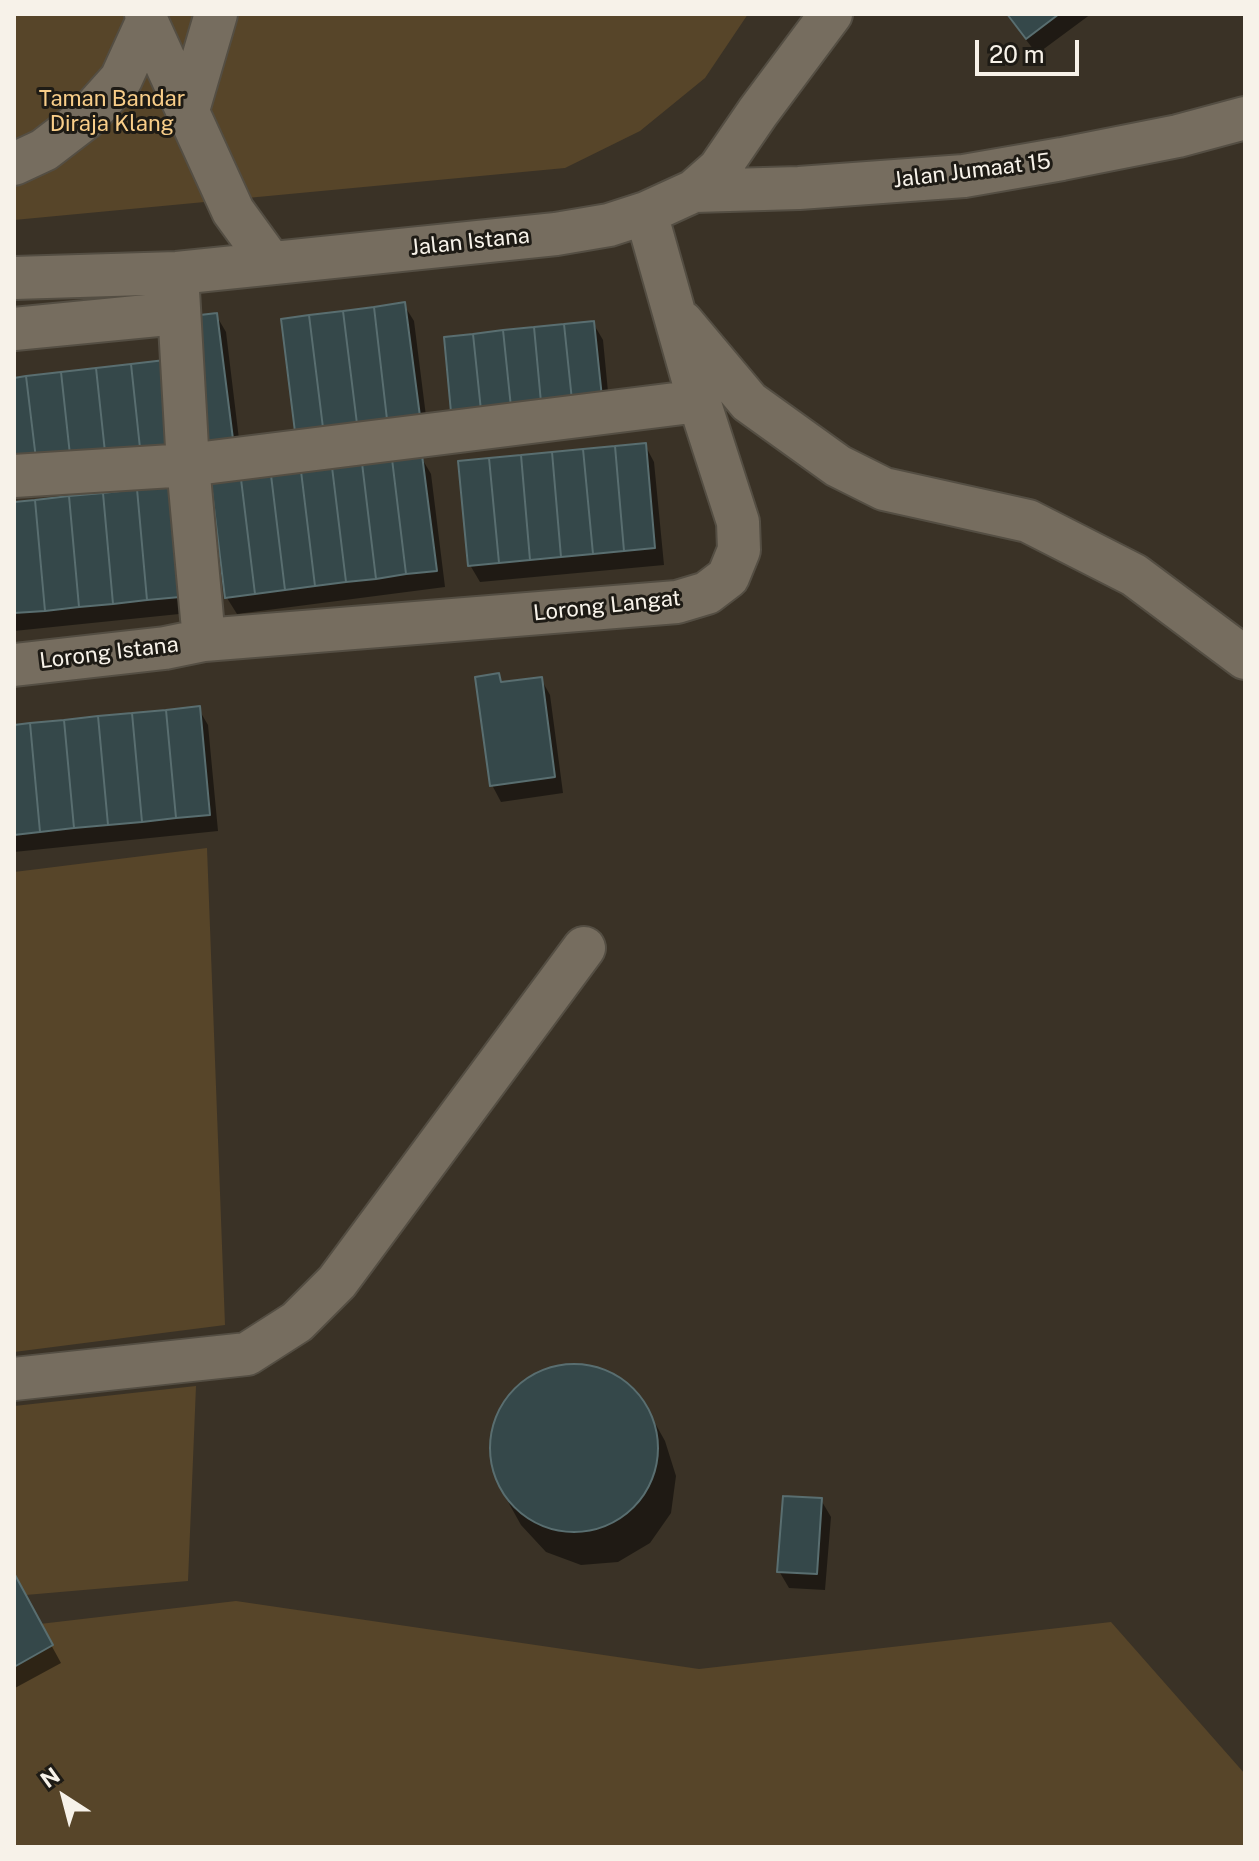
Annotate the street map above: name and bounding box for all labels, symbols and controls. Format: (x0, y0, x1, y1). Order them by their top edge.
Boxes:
scale bar (979, 24, 1083, 74)
text: 20 m (989, 40, 1045, 68)
park label: Taman Bandar Diraja Klang (39, 86, 185, 138)
street label: Jalan Jumaat 15 (892, 148, 1052, 194)
street label: Jalan Istana (409, 223, 531, 261)
street label: Lorong Langat (532, 585, 682, 627)
street label: Lorong Istana (38, 631, 180, 675)
north arrow (24, 1757, 104, 1837)
text: N (35, 1762, 64, 1793)

